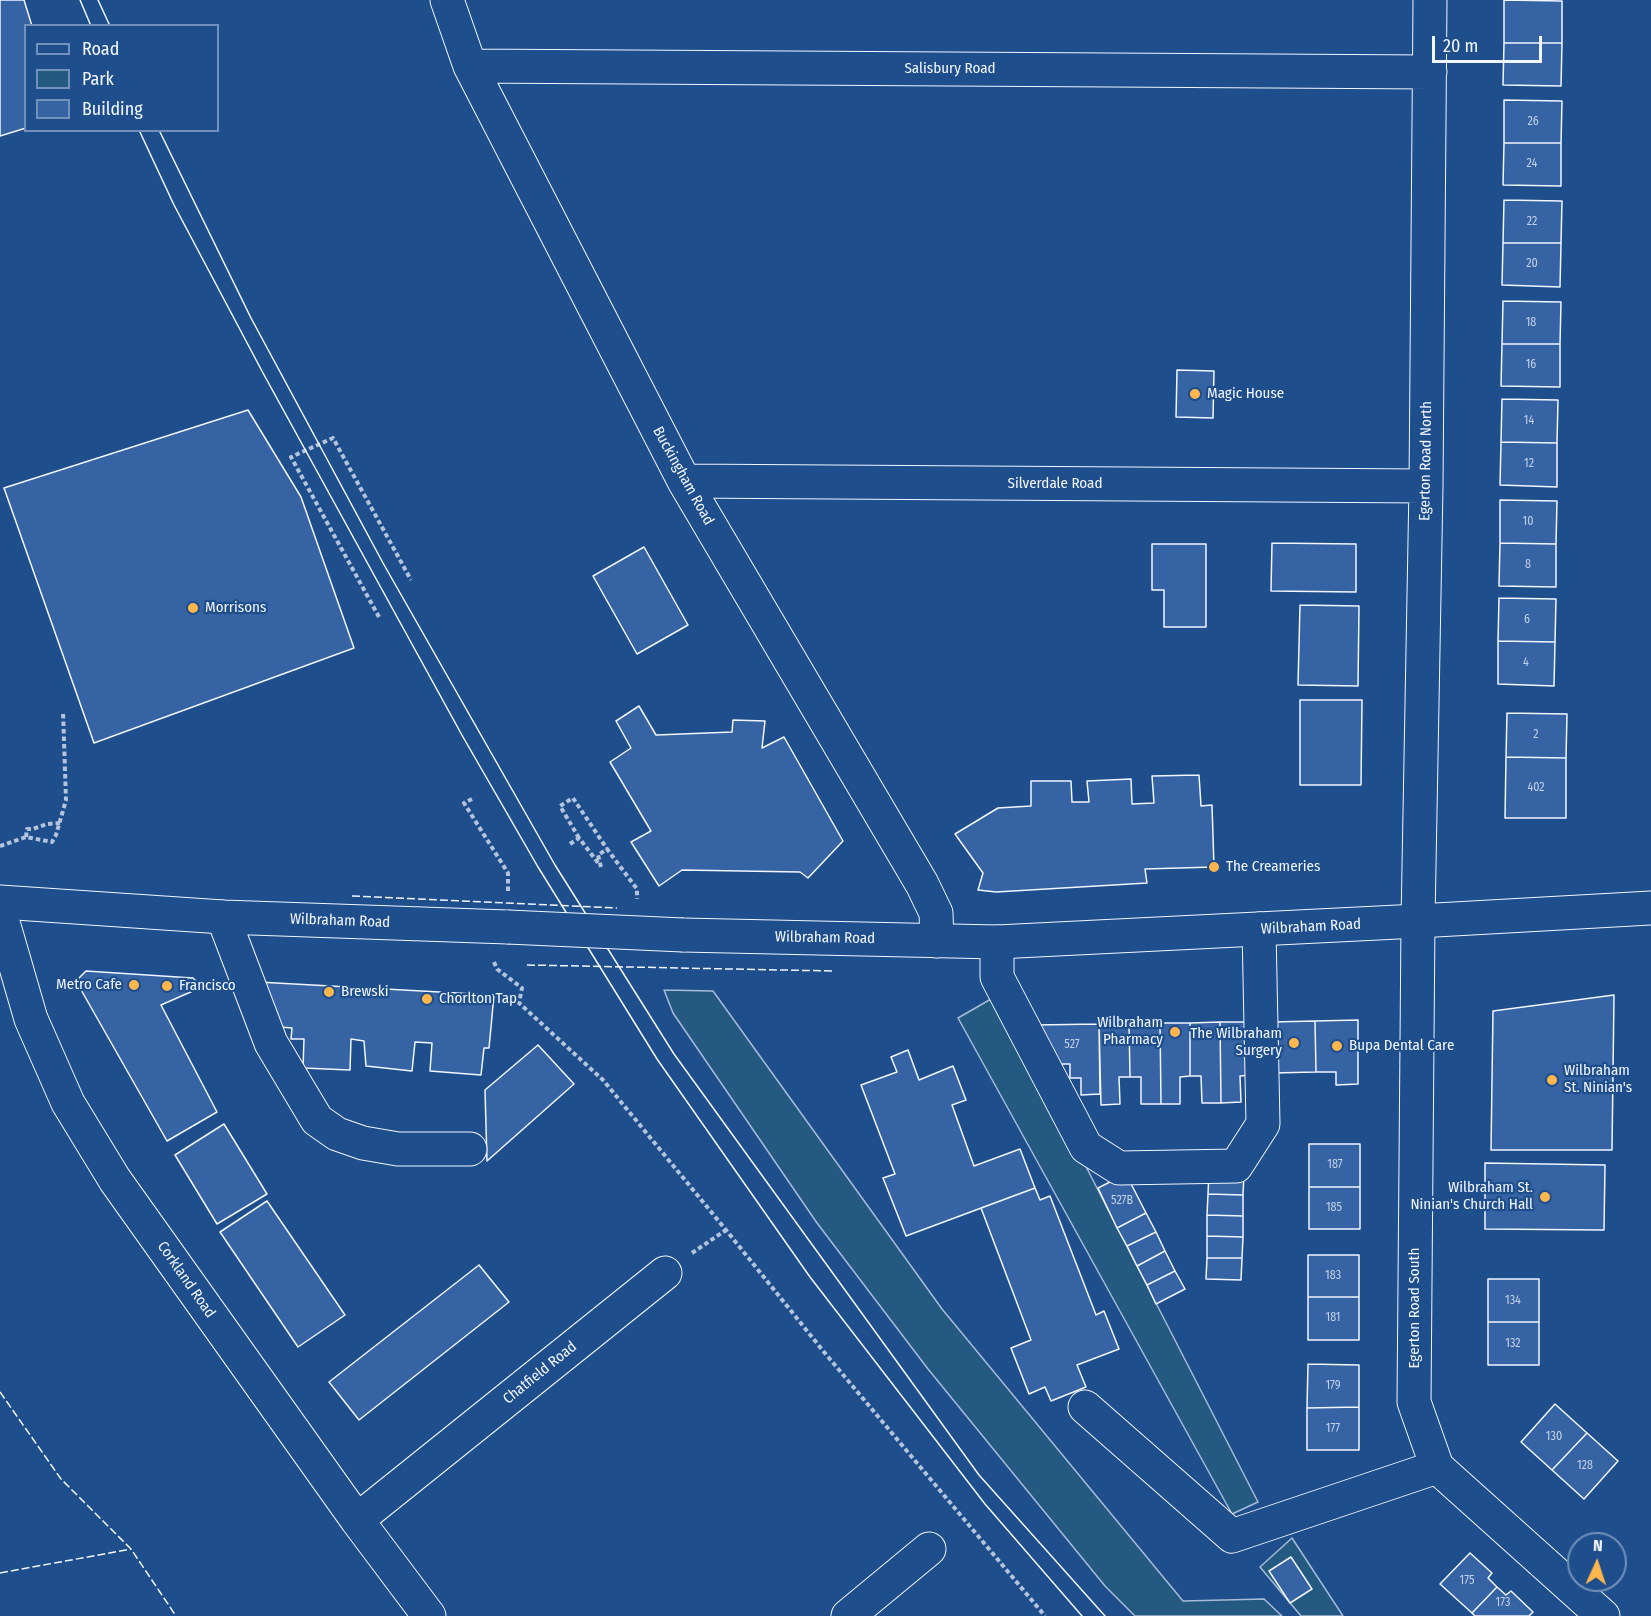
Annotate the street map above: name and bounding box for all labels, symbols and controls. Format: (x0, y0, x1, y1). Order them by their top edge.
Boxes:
legend (24, 24, 219, 132)
scale bar (1435, 24, 1544, 62)
text: 20 m (1443, 35, 1478, 57)
text: Road (82, 38, 119, 60)
street label: Salisbury Road (904, 60, 996, 78)
text: Park (82, 68, 114, 90)
text: Building (82, 98, 143, 120)
house number: 26 (1527, 115, 1539, 129)
house number: 24 (1527, 157, 1537, 171)
house number: 22 (1527, 215, 1537, 229)
house number: 20 (1526, 257, 1538, 271)
house number: 18 (1526, 316, 1536, 330)
house number: 16 (1526, 358, 1536, 372)
place label: Magic House (1207, 385, 1284, 403)
marker: Magic House (1188, 387, 1202, 401)
street label: Egerton Road North (1416, 401, 1436, 521)
house number: 14 (1524, 414, 1534, 428)
street label: Buckingham Road (649, 424, 717, 528)
house number: 12 (1524, 457, 1534, 471)
street label: Silverdale Road (1007, 475, 1103, 493)
house number: 10 (1523, 515, 1533, 529)
house number: 8 (1525, 558, 1531, 572)
place label: Morrisons (205, 599, 266, 617)
marker: Morrisons (186, 601, 200, 615)
house number: 6 (1524, 613, 1530, 627)
house number: 4 (1523, 656, 1529, 670)
house number: 2 (1533, 728, 1539, 742)
house number: 402 (1527, 781, 1545, 795)
place label: The Creameries (1226, 858, 1320, 876)
marker: The Creameries (1207, 860, 1221, 874)
street label: Wilbraham Road (289, 910, 391, 932)
street label: Wilbraham Road (1260, 915, 1362, 939)
street label: Wilbraham Road (775, 928, 875, 948)
place label: Metro Cafe (56, 976, 122, 994)
place label: Francisco (179, 977, 236, 995)
marker: Metro Cafe (127, 978, 141, 992)
marker: Francisco (160, 979, 174, 993)
place label: Brewski (341, 983, 388, 1001)
marker: Brewski (322, 985, 336, 999)
place label: Chorlton Tap (439, 990, 517, 1008)
marker: Chorlton Tap (420, 992, 434, 1006)
place label: Wilbraham Pharmacy (1097, 1014, 1163, 1049)
marker: Wilbraham Pharmacy (1168, 1025, 1182, 1039)
place label: The Wilbraham Surgery (1190, 1025, 1282, 1060)
marker: The Wilbraham Surgery (1287, 1036, 1301, 1050)
place label: Bupa Dental Care (1349, 1037, 1454, 1055)
house number: 527 (1064, 1038, 1080, 1052)
marker: Bupa Dental Care (1330, 1039, 1344, 1053)
place label: Wilbraham St. Ninian's (1564, 1062, 1632, 1097)
marker: Wilbraham St. Ninian's (1545, 1073, 1559, 1087)
house number: 187 (1327, 1158, 1343, 1172)
place label: Wilbraham St. Ninian's Church Hall (1410, 1179, 1533, 1214)
marker: Wilbraham St. Ninian's Church Hall (1538, 1190, 1552, 1204)
house number: 527B (1111, 1194, 1133, 1208)
house number: 185 (1326, 1201, 1342, 1215)
street label: Corkland Road (153, 1238, 219, 1322)
street label: Egerton Road South (1406, 1248, 1424, 1368)
house number: 183 (1325, 1269, 1341, 1283)
house number: 134 (1505, 1294, 1521, 1308)
house number: 181 (1325, 1311, 1341, 1325)
house number: 132 (1505, 1337, 1521, 1351)
street label: Chatfield Road (500, 1338, 580, 1408)
house number: 179 (1325, 1379, 1341, 1393)
house number: 177 (1326, 1422, 1340, 1436)
house number: 130 (1546, 1430, 1562, 1444)
house number: 128 (1577, 1459, 1593, 1473)
north arrow (1567, 1532, 1627, 1592)
text: N (1593, 1536, 1603, 1555)
house number: 175 (1460, 1574, 1474, 1588)
house number: 173 (1496, 1596, 1510, 1610)

